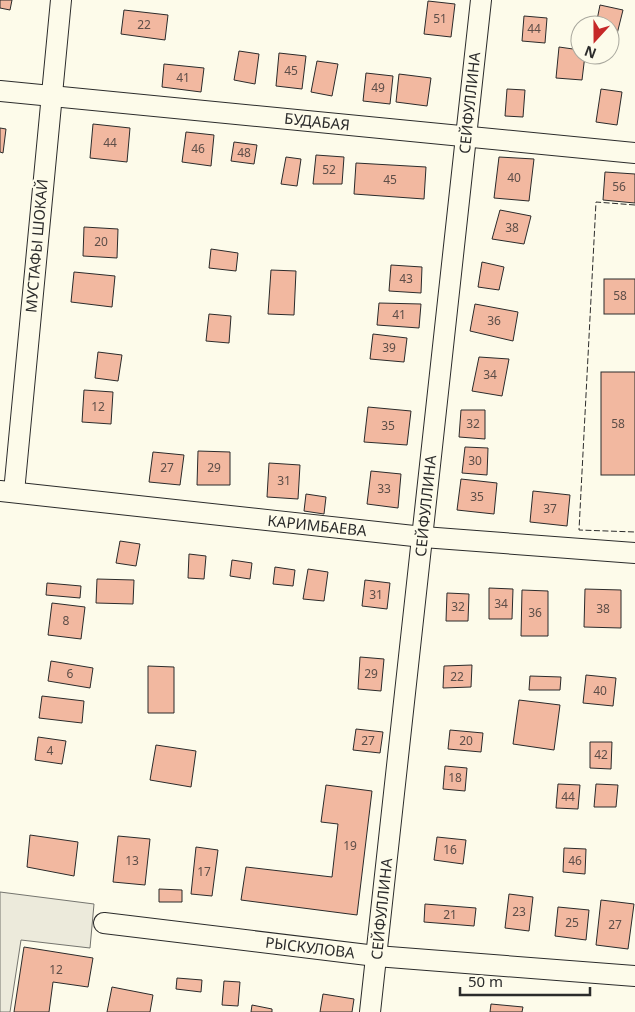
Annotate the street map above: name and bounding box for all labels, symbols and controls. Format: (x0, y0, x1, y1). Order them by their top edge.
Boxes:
house number: 51 (433, 10, 447, 27)
north arrow (570, 15, 620, 65)
house number: 22 (137, 16, 151, 33)
house number: 44 (527, 20, 541, 37)
text: N (581, 42, 599, 64)
street label: СЕЙФУЛЛИНА (454, 51, 484, 155)
house number: 45 (284, 62, 298, 79)
house number: 41 (176, 69, 190, 86)
house number: 49 (371, 79, 385, 96)
street label: БУДАБАЯ (283, 108, 351, 134)
house number: 44 (103, 134, 117, 151)
house number: 46 (191, 140, 205, 157)
house number: 48 (237, 144, 251, 161)
house number: 52 (322, 161, 336, 178)
house number: 40 (507, 169, 521, 186)
house number: 45 (383, 171, 397, 188)
street label: МУСТАФЫ ШОКАЙ (20, 178, 52, 314)
house number: 56 (612, 178, 626, 195)
house number: 38 (505, 219, 519, 236)
house number: 20 (94, 233, 108, 250)
house number: 43 (399, 270, 413, 287)
house number: 58 (613, 287, 627, 304)
house number: 41 (392, 306, 406, 323)
house number: 36 (487, 312, 501, 329)
house number: 39 (382, 339, 396, 356)
house number: 34 (483, 366, 497, 383)
house number: 12 (91, 398, 105, 415)
house number: 32 (466, 415, 480, 432)
house number: 58 (611, 415, 625, 432)
house number: 35 (381, 417, 395, 434)
house number: 30 (468, 452, 482, 469)
street label: СЕЙФУЛЛИНА (410, 454, 440, 558)
house number: 27 (160, 459, 174, 476)
house number: 29 (207, 459, 221, 476)
house number: 31 (277, 472, 291, 489)
house number: 33 (377, 480, 391, 497)
house number: 35 (470, 488, 484, 505)
house number: 37 (543, 500, 557, 517)
street label: КАРИМБАЕВА (267, 510, 368, 540)
house number: 31 (369, 586, 383, 603)
house number: 34 (494, 595, 508, 612)
house number: 32 (451, 598, 465, 615)
house number: 38 (596, 600, 610, 617)
house number: 36 (528, 604, 542, 621)
house number: 8 (63, 612, 70, 629)
house number: 6 (67, 665, 74, 682)
house number: 29 (364, 665, 378, 682)
house number: 22 (450, 668, 464, 685)
house number: 40 (593, 682, 607, 699)
house number: 27 (361, 732, 375, 749)
house number: 20 (459, 732, 473, 749)
house number: 4 (47, 742, 54, 759)
house number: 42 (594, 746, 608, 763)
house number: 18 (448, 769, 462, 786)
house number: 44 (561, 788, 575, 805)
house number: 19 (343, 837, 357, 854)
house number: 16 (443, 841, 457, 858)
house number: 13 (125, 852, 139, 869)
house number: 46 (568, 852, 582, 869)
street label: СЕЙФУЛЛИНА (366, 857, 396, 961)
house number: 17 (197, 863, 211, 880)
house number: 23 (512, 903, 526, 920)
house number: 21 (443, 906, 457, 923)
house number: 25 (565, 914, 579, 931)
house number: 27 (608, 916, 622, 933)
street label: РЫСКУЛОВА (264, 932, 356, 962)
house number: 12 (49, 961, 63, 978)
scale bar (460, 964, 590, 996)
text: 50 m (468, 971, 503, 991)

